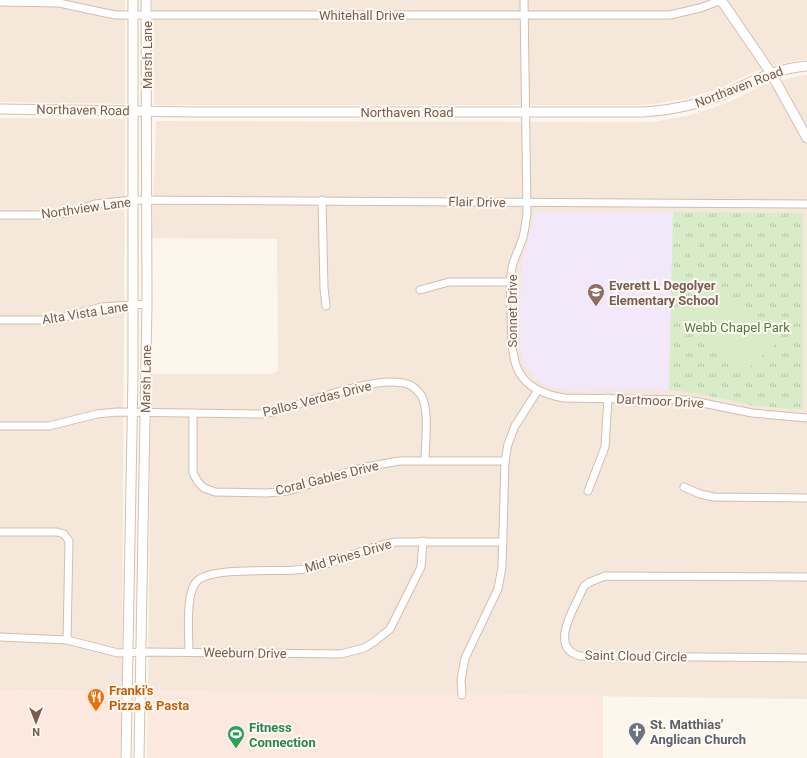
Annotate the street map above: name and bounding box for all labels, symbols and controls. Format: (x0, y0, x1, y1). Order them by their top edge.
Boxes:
street label: Whitehall Drive (319, 8, 405, 23)
street label: Marsh Lane (140, 21, 155, 89)
street label: Northaven Road (693, 63, 785, 111)
street label: Northaven Road (36, 102, 130, 118)
street label: Northaven Road (360, 105, 454, 120)
street label: Northview Lane (40, 194, 132, 222)
street label: Flair Drive (448, 194, 506, 210)
street label: Sonnet Drive (505, 274, 520, 348)
place label: Everett L Degolyer Elementary School (609, 278, 719, 308)
school or university icon: Everett L Degolyer Elementary School (586, 282, 606, 307)
street label: Alta Vista Lane (41, 299, 129, 327)
park label: Webb Chapel Park (684, 320, 790, 335)
street label: Marsh Lane (138, 345, 154, 413)
street label: Pallos Verdas Drive (261, 378, 373, 420)
street label: Dartmoor Drive (616, 391, 704, 411)
street label: Coral Gables Drive (274, 458, 380, 498)
street label: Mid Pines Drive (303, 536, 393, 576)
street label: Weeburn Drive (203, 645, 287, 661)
street label: Saint Cloud Circle (585, 648, 687, 664)
place label: Franki's Pizza & Pasta (109, 683, 189, 713)
restaurant icon: Franki's Pizza & Pasta (86, 687, 106, 712)
north arrow (16, 702, 56, 742)
place label: St. Matthias' Anglican Church (650, 717, 746, 747)
place label: Fitness Connection (249, 720, 316, 750)
church icon: St. Matthias' Anglican Church (627, 721, 647, 746)
sports icon: Fitness Connection (226, 724, 246, 749)
text: N (32, 725, 40, 738)

